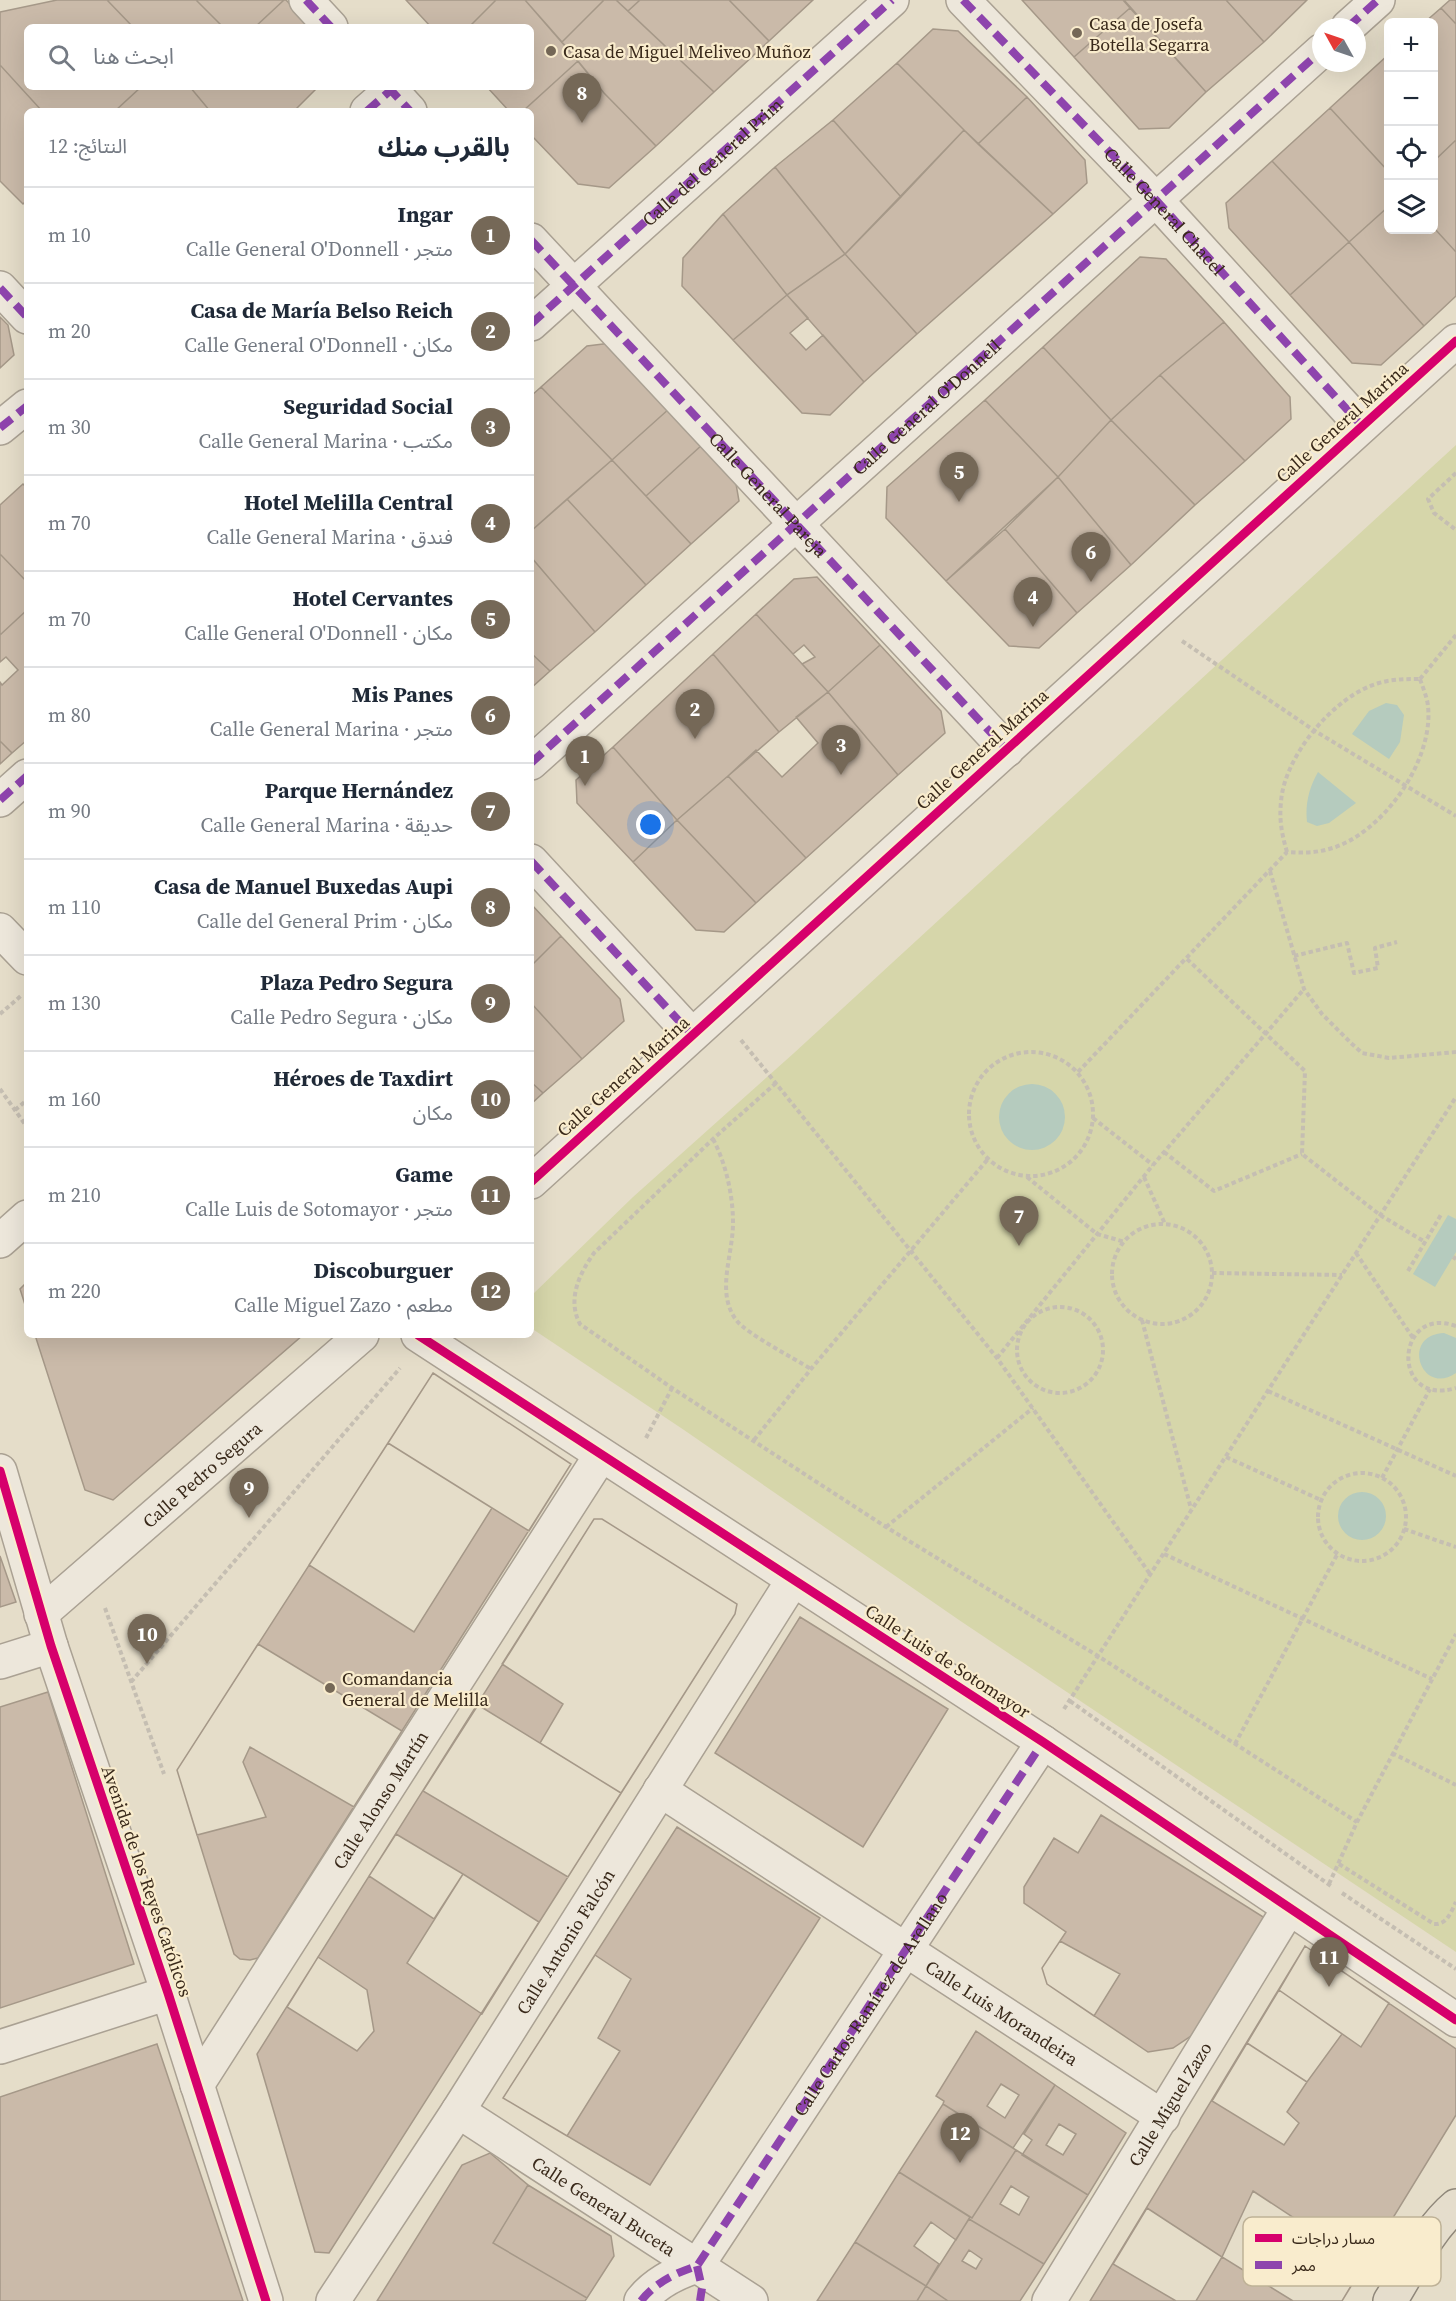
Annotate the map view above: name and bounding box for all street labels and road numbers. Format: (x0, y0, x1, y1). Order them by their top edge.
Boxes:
street label: Calle del General Prim (636, 92, 787, 231)
street label: Calle General Chacel (1099, 141, 1231, 281)
street label: Calle General O'Donnell (846, 333, 1006, 480)
street label: Calle General Marina (1270, 355, 1414, 488)
street label: Calle General Pareja (704, 426, 834, 563)
street label: Calle General Marina (910, 682, 1054, 815)
street label: Calle General Marina (551, 1009, 695, 1142)
street label: Calle Pedro Segura (137, 1415, 267, 1533)
street label: Calle Luis de Sotomayor (860, 1598, 1036, 1724)
street label: Calle Alonso Martín (326, 1726, 434, 1874)
street label: Avenida de los Reyes Católicos (96, 1762, 198, 2000)
street label: Calle Antonio Falcón (510, 1864, 620, 2019)
street label: Calle Carlos Ramírez de Arellano (787, 1887, 953, 2121)
street label: Calle Luis Morandeira (921, 1954, 1084, 2072)
street label: Calle Miguel Zazo (1122, 2037, 1217, 2171)
street label: Calle General Buceta (527, 2150, 681, 2262)

